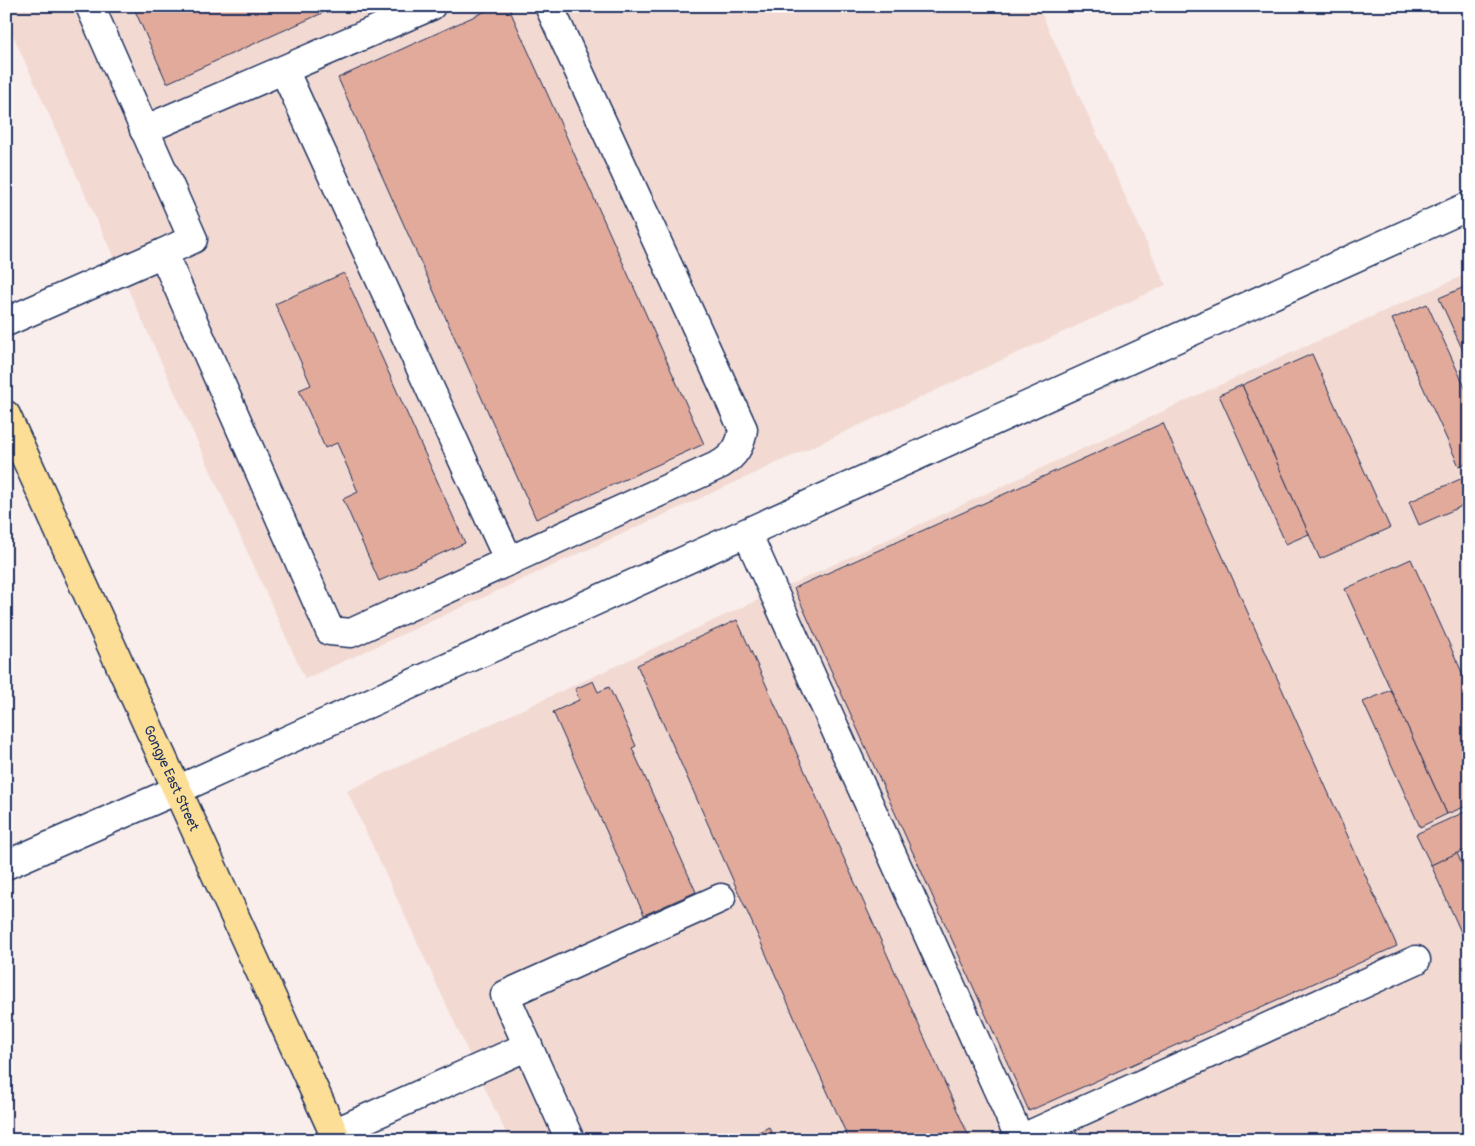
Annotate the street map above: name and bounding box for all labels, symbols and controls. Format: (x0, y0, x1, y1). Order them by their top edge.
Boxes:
street label: Gongye East Street (140, 723, 203, 834)

